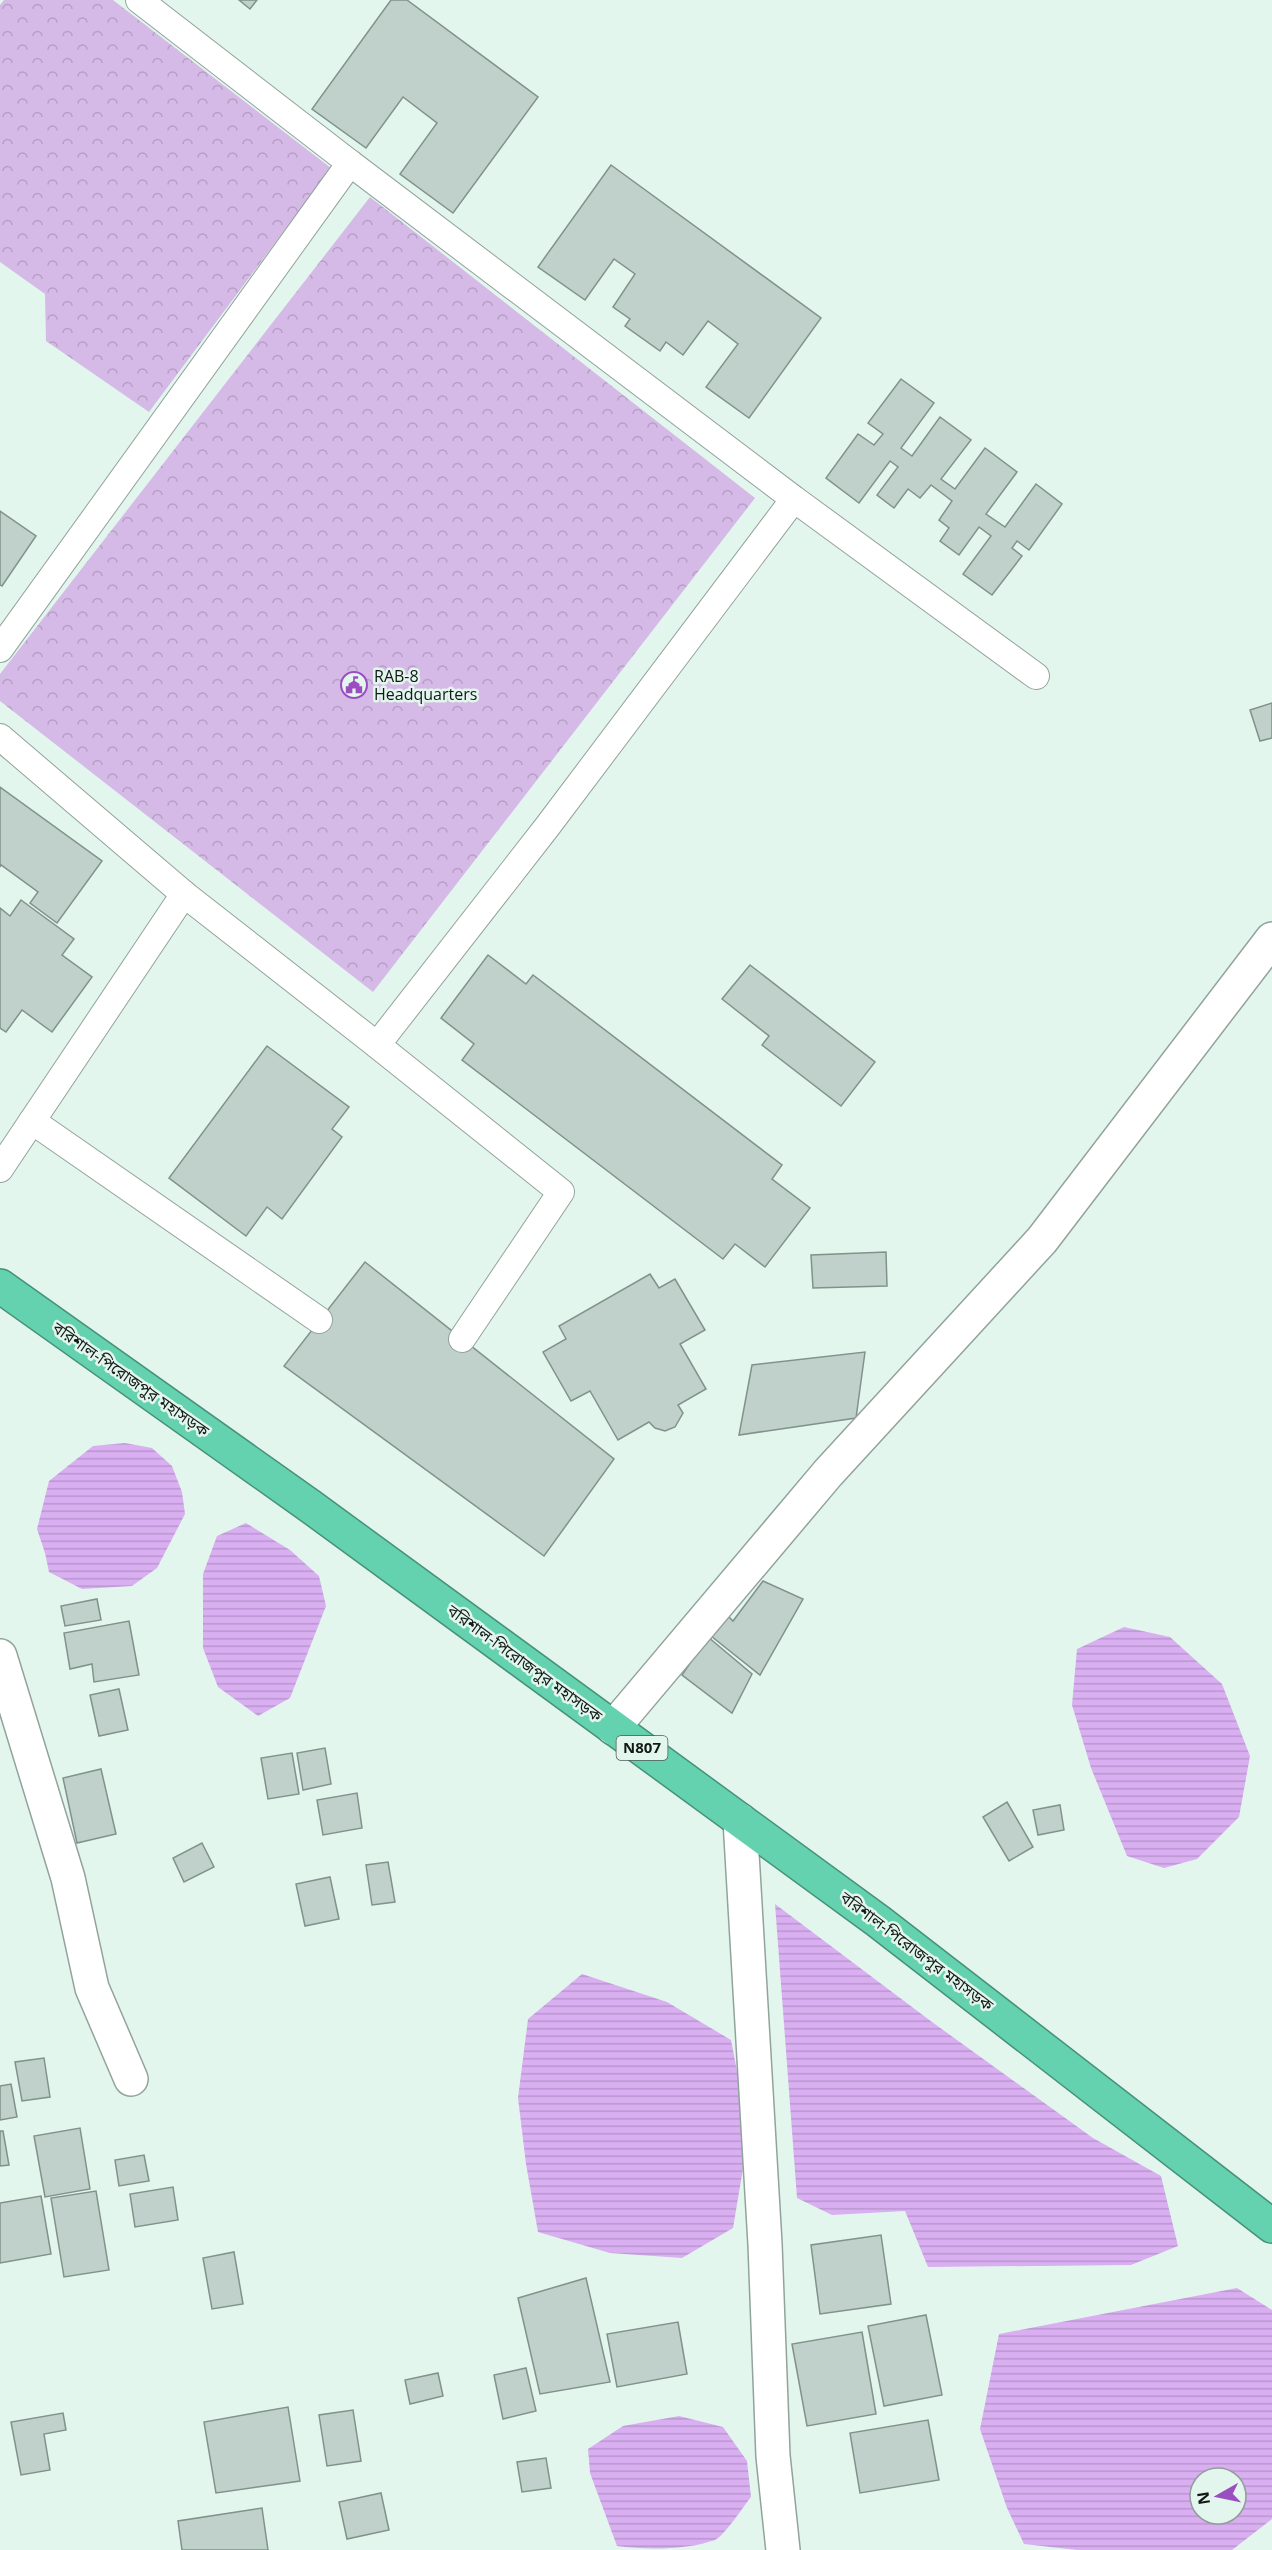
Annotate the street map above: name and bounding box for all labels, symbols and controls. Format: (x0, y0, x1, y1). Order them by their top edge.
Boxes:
place label: RAB-8 Headquarters (374, 665, 477, 705)
public building icon: RAB-8 Headquarters (339, 670, 369, 700)
street label: বরিশাল-পিরোজপুর মহাসড়ক (48, 1316, 215, 1442)
street label: বরিশাল-পিরোজপুর মহাসড়ক (442, 1599, 608, 1727)
road number: N807 (616, 1736, 668, 1760)
street label: বরিশাল-পিরোজপুর মহাসড়ক (835, 1886, 999, 2017)
north arrow (1188, 2466, 1248, 2526)
text: N (1191, 2490, 1215, 2506)

